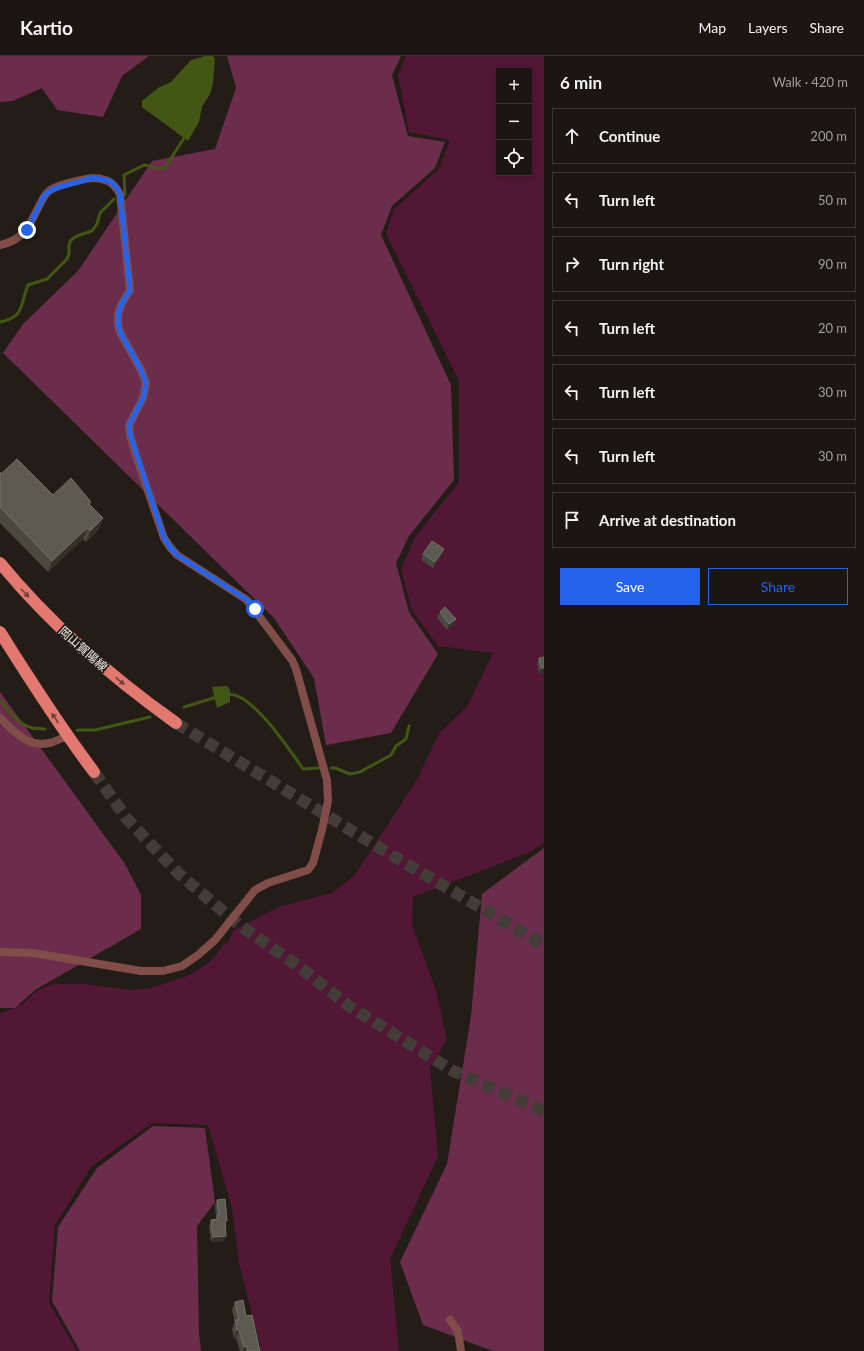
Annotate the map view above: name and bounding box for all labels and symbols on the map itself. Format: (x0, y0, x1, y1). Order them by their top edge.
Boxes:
route end (18, 221, 36, 239)
one-way arrow (21, 588, 30, 598)
route start (246, 600, 264, 618)
street label: 岡山賀陽線 (56, 623, 111, 674)
one-way arrow (115, 677, 126, 686)
one-way arrow (51, 713, 59, 723)

